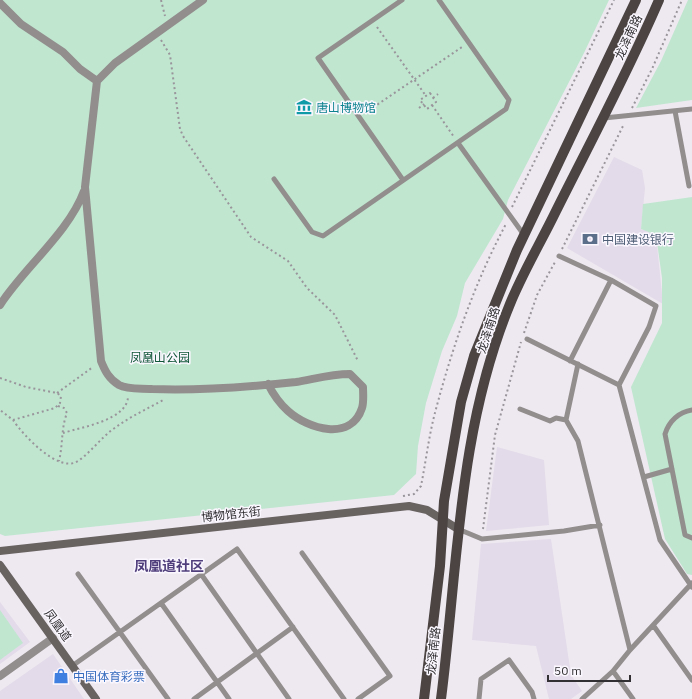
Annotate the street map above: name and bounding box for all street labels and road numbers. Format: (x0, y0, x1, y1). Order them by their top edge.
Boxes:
street label: 龙泽南路 (611, 12, 645, 62)
street label: 龙泽南路 (473, 305, 503, 355)
street label: 博物馆东街 (200, 503, 262, 525)
street label: 凤凰道 (41, 606, 75, 644)
street label: 龙泽南路 (423, 626, 443, 676)

